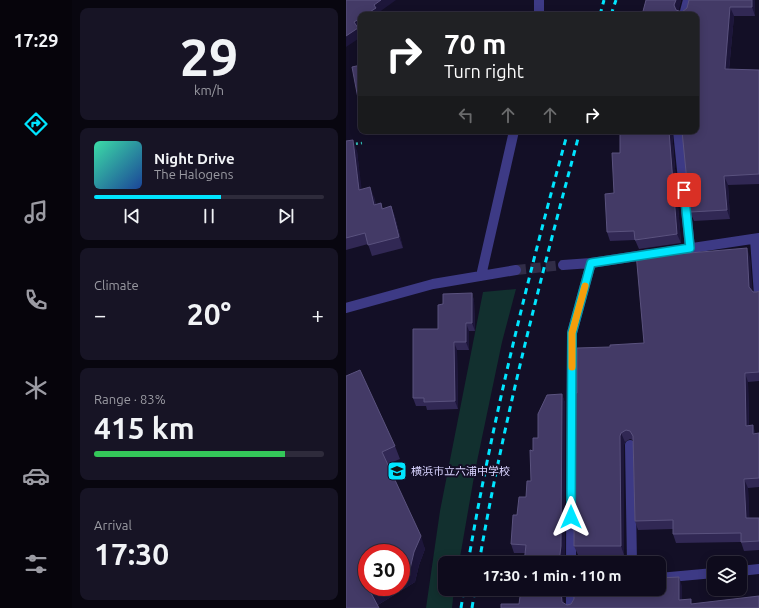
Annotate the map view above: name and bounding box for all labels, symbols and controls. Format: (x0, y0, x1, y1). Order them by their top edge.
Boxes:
text: 29 (180, 28, 238, 86)
icon: right (378, 28, 430, 80)
text: 70 m (444, 28, 506, 59)
text: 17:29 (13, 30, 59, 50)
text: Turn right (444, 61, 524, 81)
text: km/h (194, 83, 224, 97)
icon: left (455, 104, 477, 126)
icon: ahead (497, 104, 519, 126)
icon: ahead (539, 104, 561, 126)
icon: right (581, 104, 603, 126)
icon: directions (22, 110, 50, 138)
text: Night Drive (154, 150, 235, 167)
text: The Halogens (154, 167, 233, 181)
pin (667, 173, 701, 207)
icon: arrive (673, 179, 695, 201)
icon: music (22, 198, 50, 226)
icon: previous (121, 205, 143, 227)
icon: pause (198, 205, 220, 227)
icon: next (275, 205, 297, 227)
text: Climate (94, 278, 139, 292)
icon: phone (22, 286, 50, 314)
text: 20° (187, 297, 231, 331)
text: − (94, 302, 106, 327)
text: + (312, 302, 324, 327)
icon: climate (22, 374, 50, 402)
text: Range · 83% (94, 392, 166, 406)
text: 415 km (94, 411, 195, 445)
school or university icon: 横浜市立六浦中学校 (386, 460, 408, 482)
icon: car (22, 462, 50, 490)
place label: 横浜市立六浦中学校 (411, 465, 510, 477)
position arrow (550, 496, 592, 538)
text: Arrival (94, 518, 132, 532)
text: 17:30 (94, 537, 169, 571)
speed limit sign: 30 (358, 544, 410, 596)
icon: filters (22, 550, 50, 578)
map controls (707, 556, 747, 596)
button: layers (707, 556, 747, 596)
text: 17:30 · 1 min · 110 m (483, 567, 621, 584)

